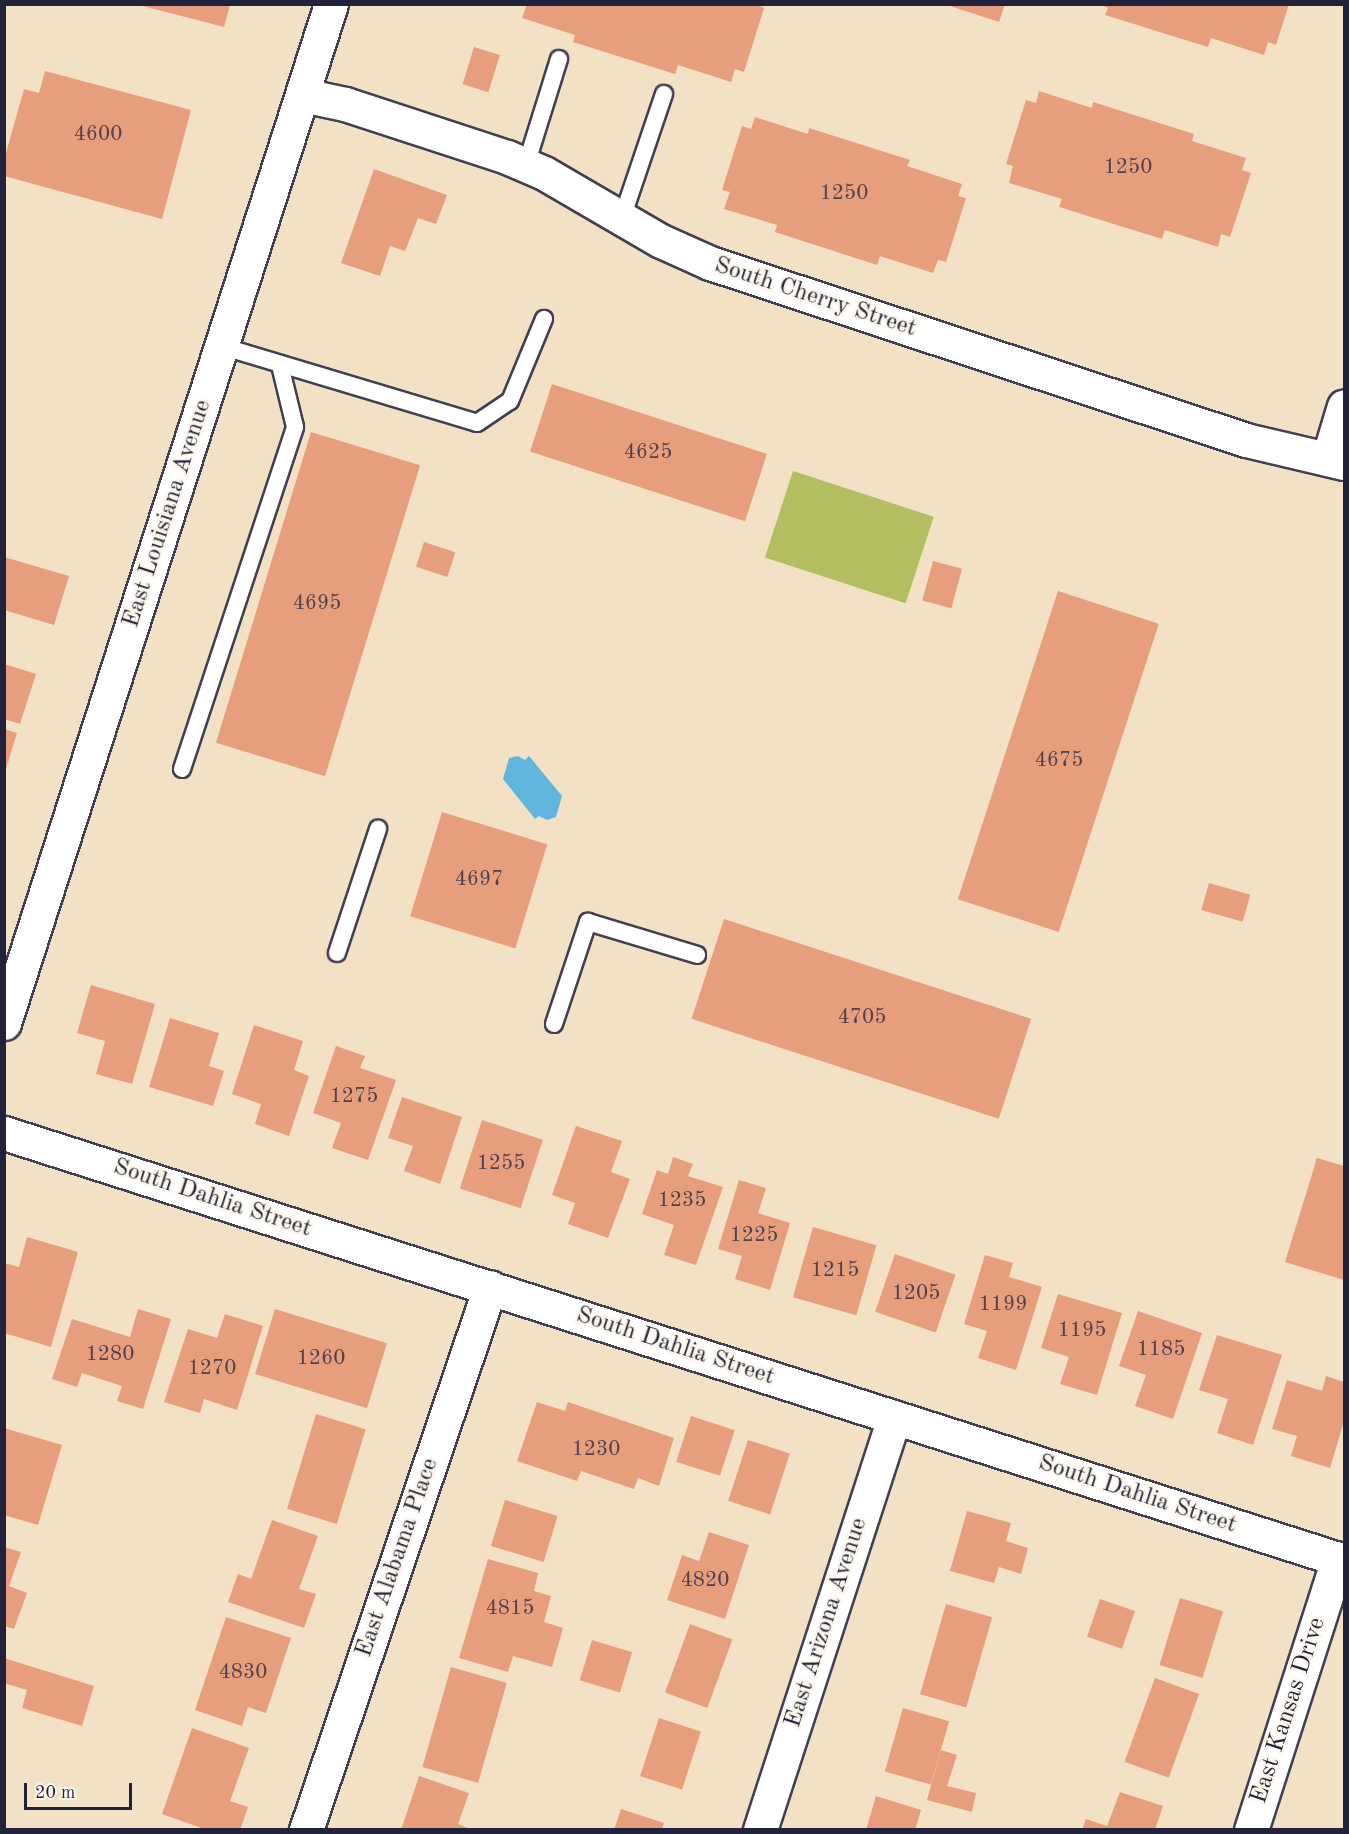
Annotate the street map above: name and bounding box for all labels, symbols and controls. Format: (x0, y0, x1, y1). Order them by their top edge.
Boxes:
house number: 4600 (74, 122, 122, 148)
house number: 1250 (1104, 155, 1152, 181)
house number: 1250 (820, 181, 868, 207)
street label: South Cherry Street (710, 252, 920, 344)
street label: East Louisiana Avenue (118, 396, 218, 632)
house number: 4625 (624, 440, 672, 466)
house number: 4695 (293, 591, 341, 617)
house number: 4675 (1035, 748, 1083, 774)
house number: 4697 (455, 867, 503, 893)
house number: 4705 (838, 1005, 886, 1031)
house number: 1275 (330, 1084, 378, 1110)
house number: 1255 (477, 1151, 525, 1177)
street label: South Dahlia Street (109, 1153, 315, 1245)
house number: 1235 (658, 1188, 706, 1214)
house number: 1225 (730, 1223, 778, 1249)
house number: 1215 (811, 1258, 859, 1284)
house number: 1205 (892, 1281, 940, 1307)
house number: 1199 (979, 1292, 1027, 1318)
street label: South Dahlia Street (572, 1301, 778, 1393)
house number: 1195 (1058, 1318, 1106, 1344)
house number: 1185 (1137, 1337, 1185, 1363)
house number: 1280 (86, 1342, 134, 1368)
house number: 1260 (297, 1346, 345, 1372)
house number: 1270 (188, 1356, 236, 1382)
house number: 1230 (572, 1437, 620, 1463)
street label: South Dahlia Street (1034, 1449, 1240, 1541)
street label: East Alabama Place (350, 1455, 446, 1661)
street label: East Arizona Avenue (779, 1514, 875, 1732)
house number: 4820 (681, 1568, 729, 1594)
house number: 4815 (486, 1596, 534, 1622)
street label: East Kansas Drive (1245, 1614, 1333, 1808)
house number: 4830 (219, 1660, 267, 1686)
scale bar (27, 1771, 135, 1809)
text: 20 m (35, 1784, 75, 1802)

